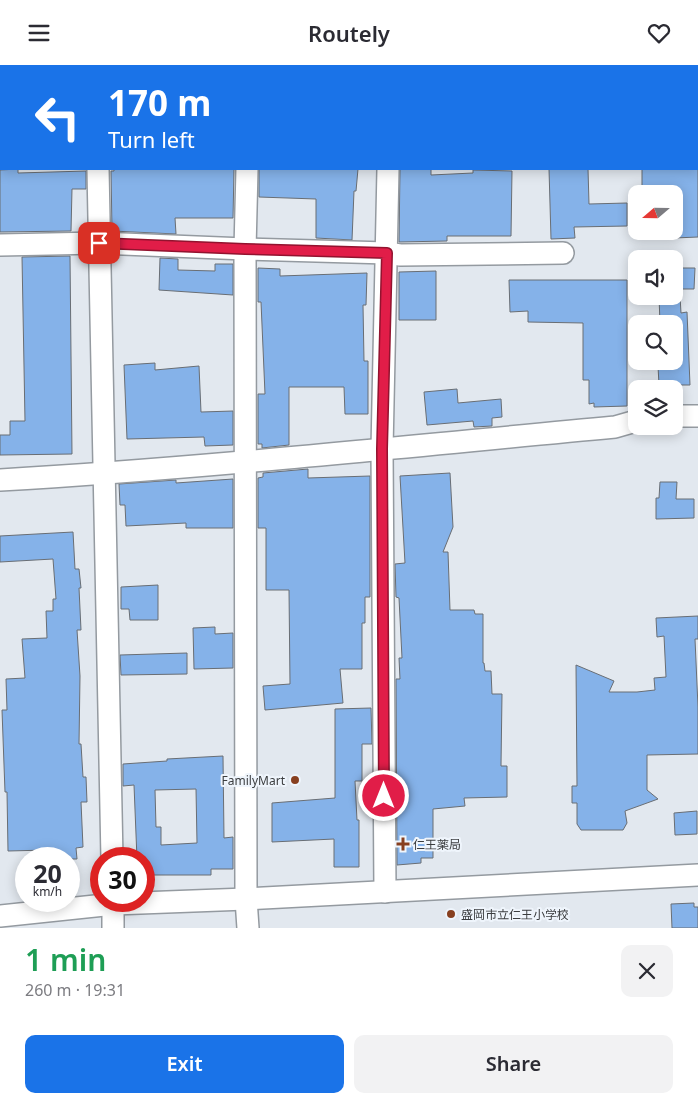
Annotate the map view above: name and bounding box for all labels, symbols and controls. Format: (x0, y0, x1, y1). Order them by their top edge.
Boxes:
text: Routely (308, 18, 390, 48)
icon: menu (25, 19, 53, 47)
icon: heart (645, 19, 673, 47)
text: 170 m (108, 79, 211, 126)
icon: left (25, 85, 90, 150)
text: Turn left (108, 124, 195, 154)
north arrow (628, 185, 682, 240)
map controls (628, 185, 683, 435)
pin (78, 222, 120, 264)
icon: arrive (85, 229, 113, 257)
button: sound (628, 250, 683, 305)
button: search (628, 315, 683, 370)
button: layers (628, 380, 683, 435)
position arrow (357, 769, 409, 821)
place label: FamilyMart (222, 772, 286, 789)
marker: FamilyMart (289, 774, 301, 786)
place label: 仁王薬局 (413, 836, 461, 853)
marker: 仁王薬局 (397, 838, 409, 850)
speed limit sign: 30 (90, 847, 155, 912)
text: 20 (33, 856, 62, 890)
text: km/h (33, 883, 62, 900)
place label: 盛岡市立仁王小学校 (461, 906, 569, 923)
marker: 盛岡市立仁王小学校 (445, 908, 457, 920)
text: 1 min (25, 939, 106, 980)
button: close (621, 945, 673, 997)
text: 260 m · 19:31 (25, 979, 125, 1001)
button: Exit (25, 1035, 344, 1093)
button: Share (354, 1035, 673, 1093)

